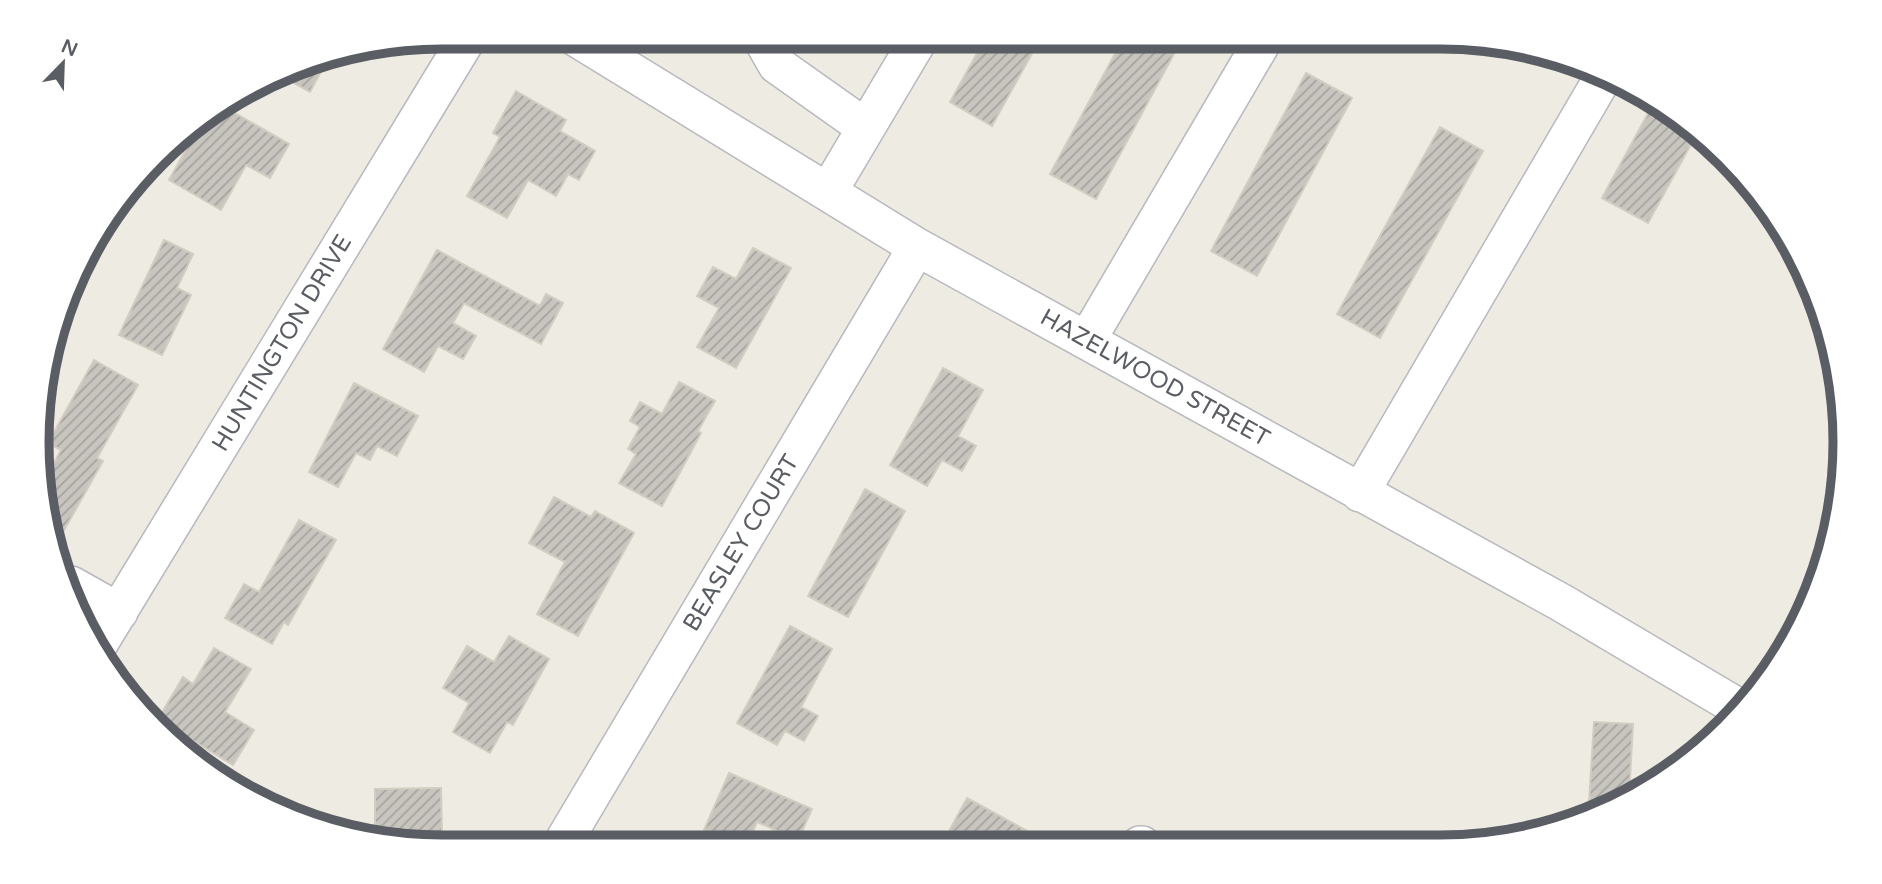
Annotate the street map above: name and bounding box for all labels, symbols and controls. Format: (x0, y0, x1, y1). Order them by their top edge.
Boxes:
north arrow (28, 28, 98, 98)
text: N (58, 35, 81, 61)
street label: HUNTINGTON DRIVE (206, 229, 358, 457)
street label: HAZELWOOD STREET (1035, 303, 1275, 453)
street label: BEASLEY COURT (677, 449, 805, 637)

